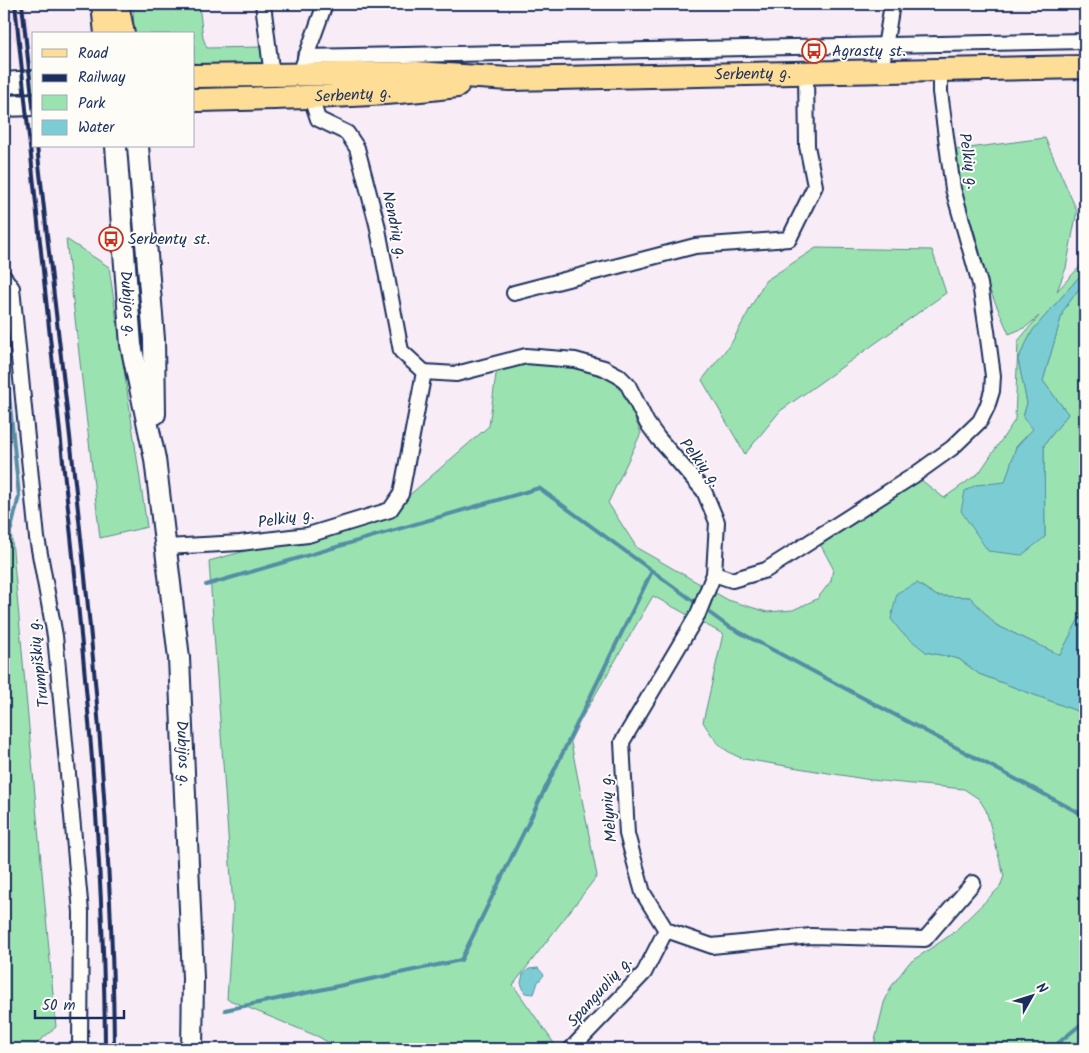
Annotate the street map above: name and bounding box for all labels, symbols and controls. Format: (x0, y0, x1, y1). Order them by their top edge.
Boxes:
legend (32, 32, 195, 148)
bus stop icon: Agrastų st. (801, 38, 827, 64)
place label: Agrastų st. (832, 39, 906, 64)
text: Road (78, 42, 109, 66)
street label: Serbentų g. (714, 61, 791, 87)
text: Railway (78, 66, 126, 90)
street label: Serbentų g. (314, 80, 392, 109)
text: Park (78, 92, 106, 116)
text: Water (78, 116, 115, 140)
street label: Pelkių g. (951, 131, 985, 191)
street label: Nendrių g. (375, 189, 413, 261)
bus stop icon: Serbentų st. (98, 226, 124, 252)
place label: Serbentų st. (128, 227, 210, 252)
street label: Dubijos g. (113, 270, 143, 338)
street label: Pelkių g. (673, 433, 727, 493)
street label: Pelkių g. (256, 502, 316, 536)
street label: Trumpiškių g. (21, 617, 57, 709)
street label: Dubijos g. (169, 720, 197, 787)
street label: Mėlynių g. (594, 773, 624, 843)
street label: Spanguolių g. (561, 951, 639, 1033)
north arrow (1006, 970, 1056, 1020)
text: N (1030, 978, 1053, 999)
scale bar (35, 988, 124, 1020)
text: 50 m (42, 994, 76, 1018)

